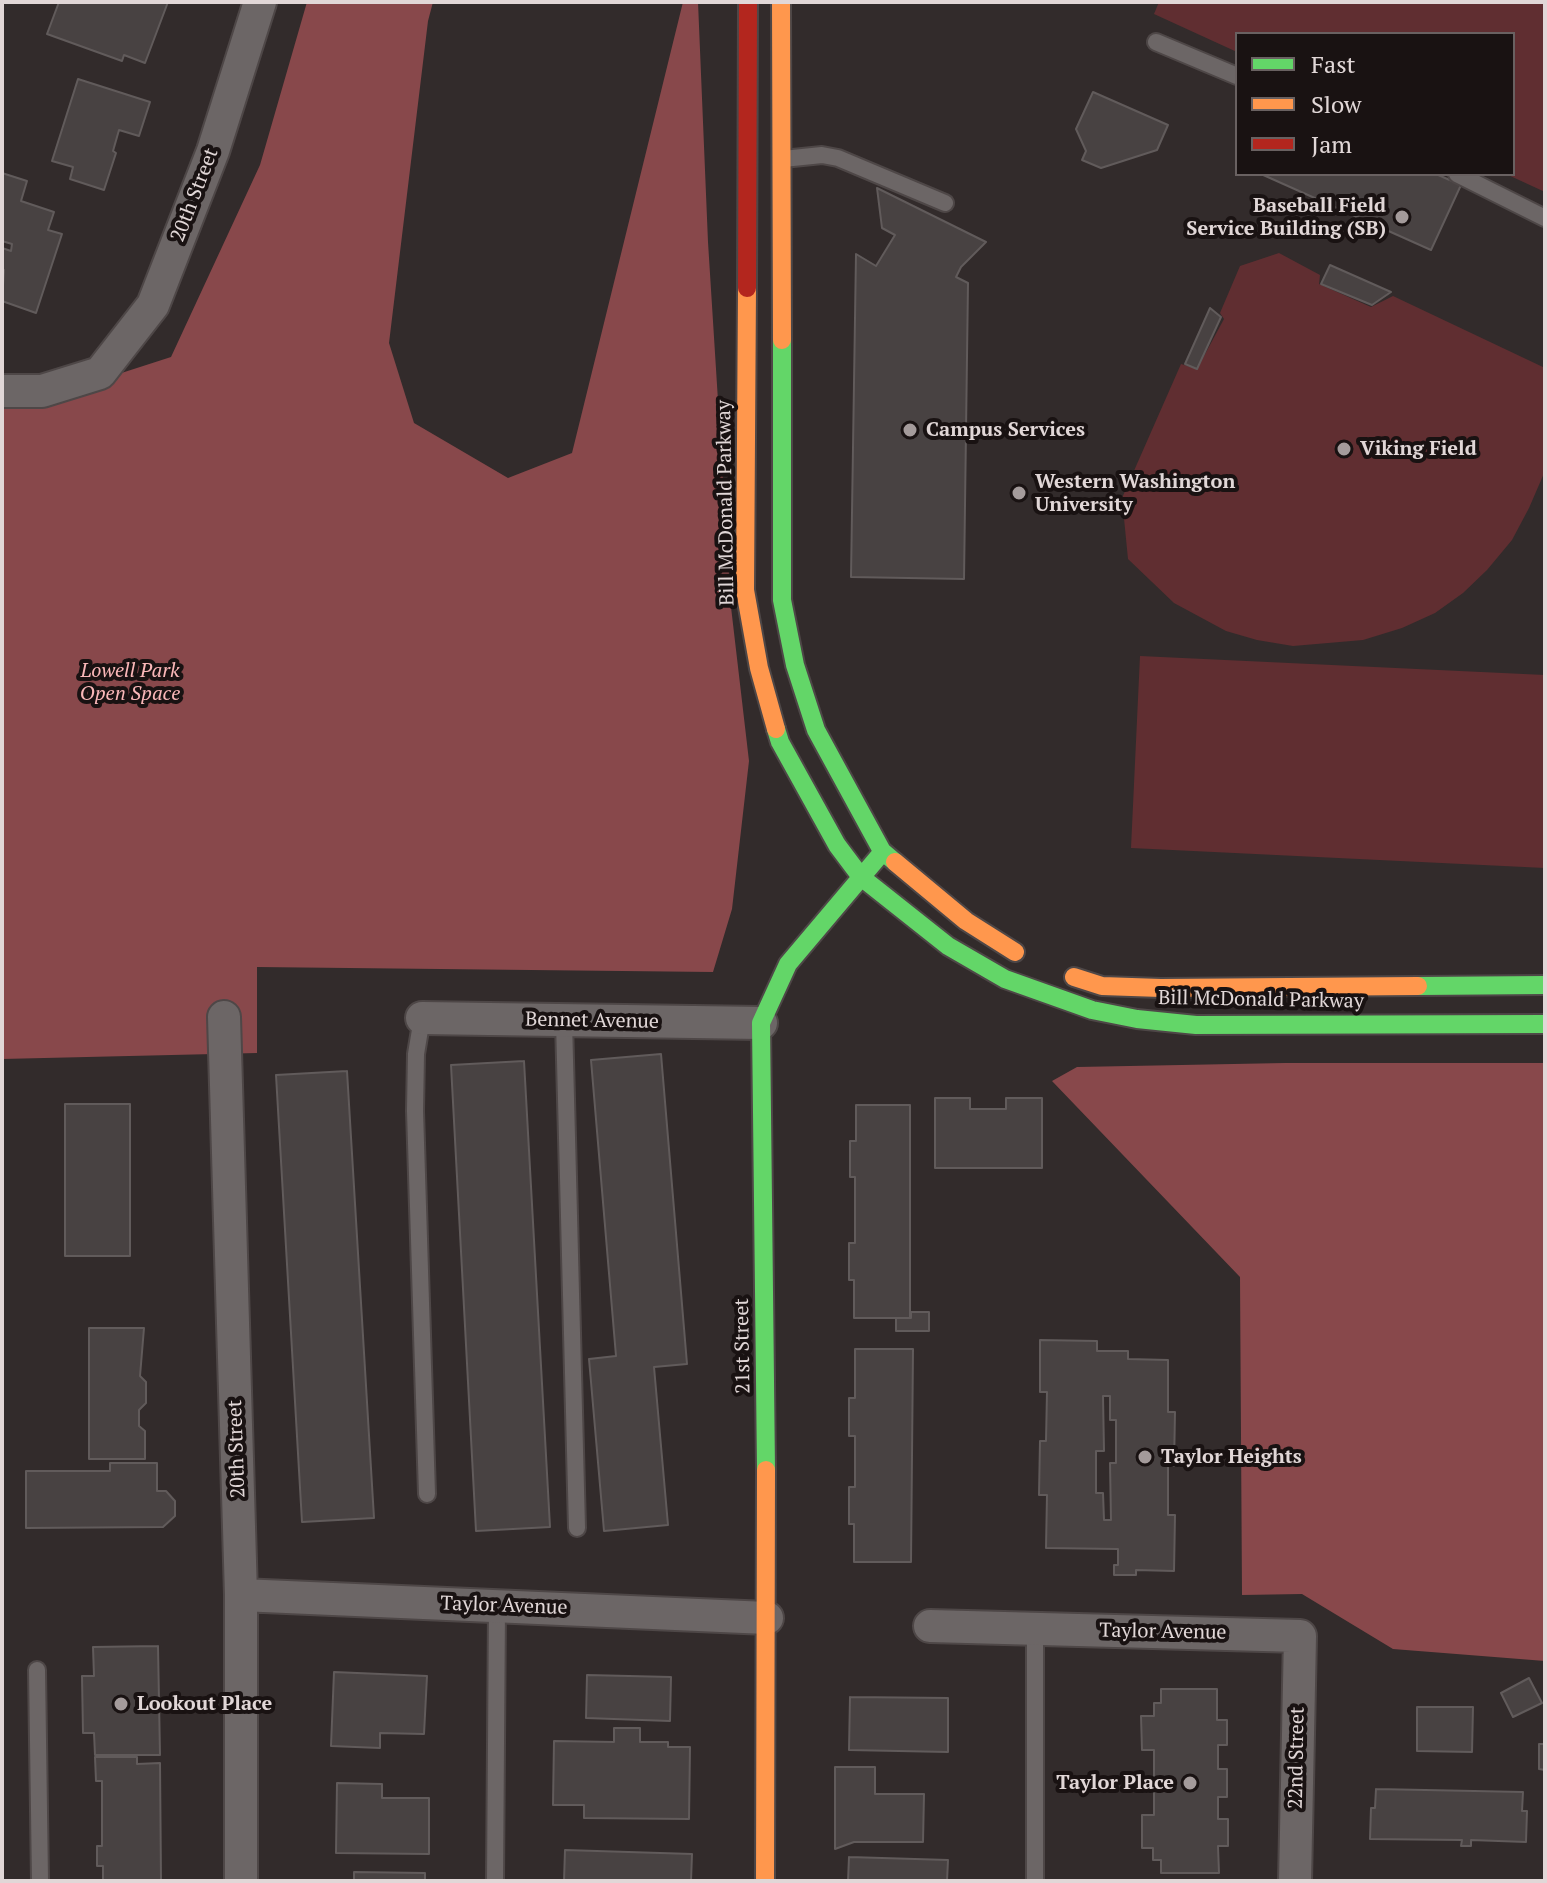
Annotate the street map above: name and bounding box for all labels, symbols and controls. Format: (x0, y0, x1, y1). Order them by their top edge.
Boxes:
legend (1235, 32, 1515, 176)
text: Fast (1311, 48, 1355, 80)
text: Slow (1311, 88, 1362, 120)
text: Jam (1311, 128, 1352, 160)
street label: 20th Street (166, 145, 224, 245)
place label: Baseball Field Service Building (SB) (1186, 194, 1386, 241)
marker: Baseball Field Service Building (SB) (1393, 208, 1411, 226)
street label: Bill McDonald Parkway (712, 400, 740, 606)
place label: Campus Services (926, 418, 1085, 442)
marker: Campus Services (901, 421, 919, 439)
place label: Viking Field (1360, 437, 1477, 461)
marker: Viking Field (1335, 440, 1353, 458)
place label: Western Washington University (1035, 470, 1235, 517)
marker: Western Washington University (1010, 484, 1028, 502)
park label: Lowell Park Open Space (80, 659, 180, 706)
street label: Bill McDonald Parkway (1158, 986, 1364, 1014)
street label: Bennet Avenue (525, 1008, 659, 1034)
street label: 21st Street (730, 1298, 756, 1394)
street label: 20th Street (223, 1399, 251, 1499)
place label: Taylor Heights (1161, 1445, 1302, 1469)
marker: Taylor Heights (1136, 1448, 1154, 1466)
street label: Taylor Avenue (440, 1592, 568, 1620)
street label: Taylor Avenue (1099, 1619, 1227, 1645)
place label: Lookout Place (137, 1692, 272, 1716)
marker: Lookout Place (112, 1695, 130, 1713)
street label: 22nd Street (1284, 1707, 1310, 1809)
place label: Taylor Place (1056, 1771, 1174, 1795)
marker: Taylor Place (1181, 1774, 1199, 1792)

